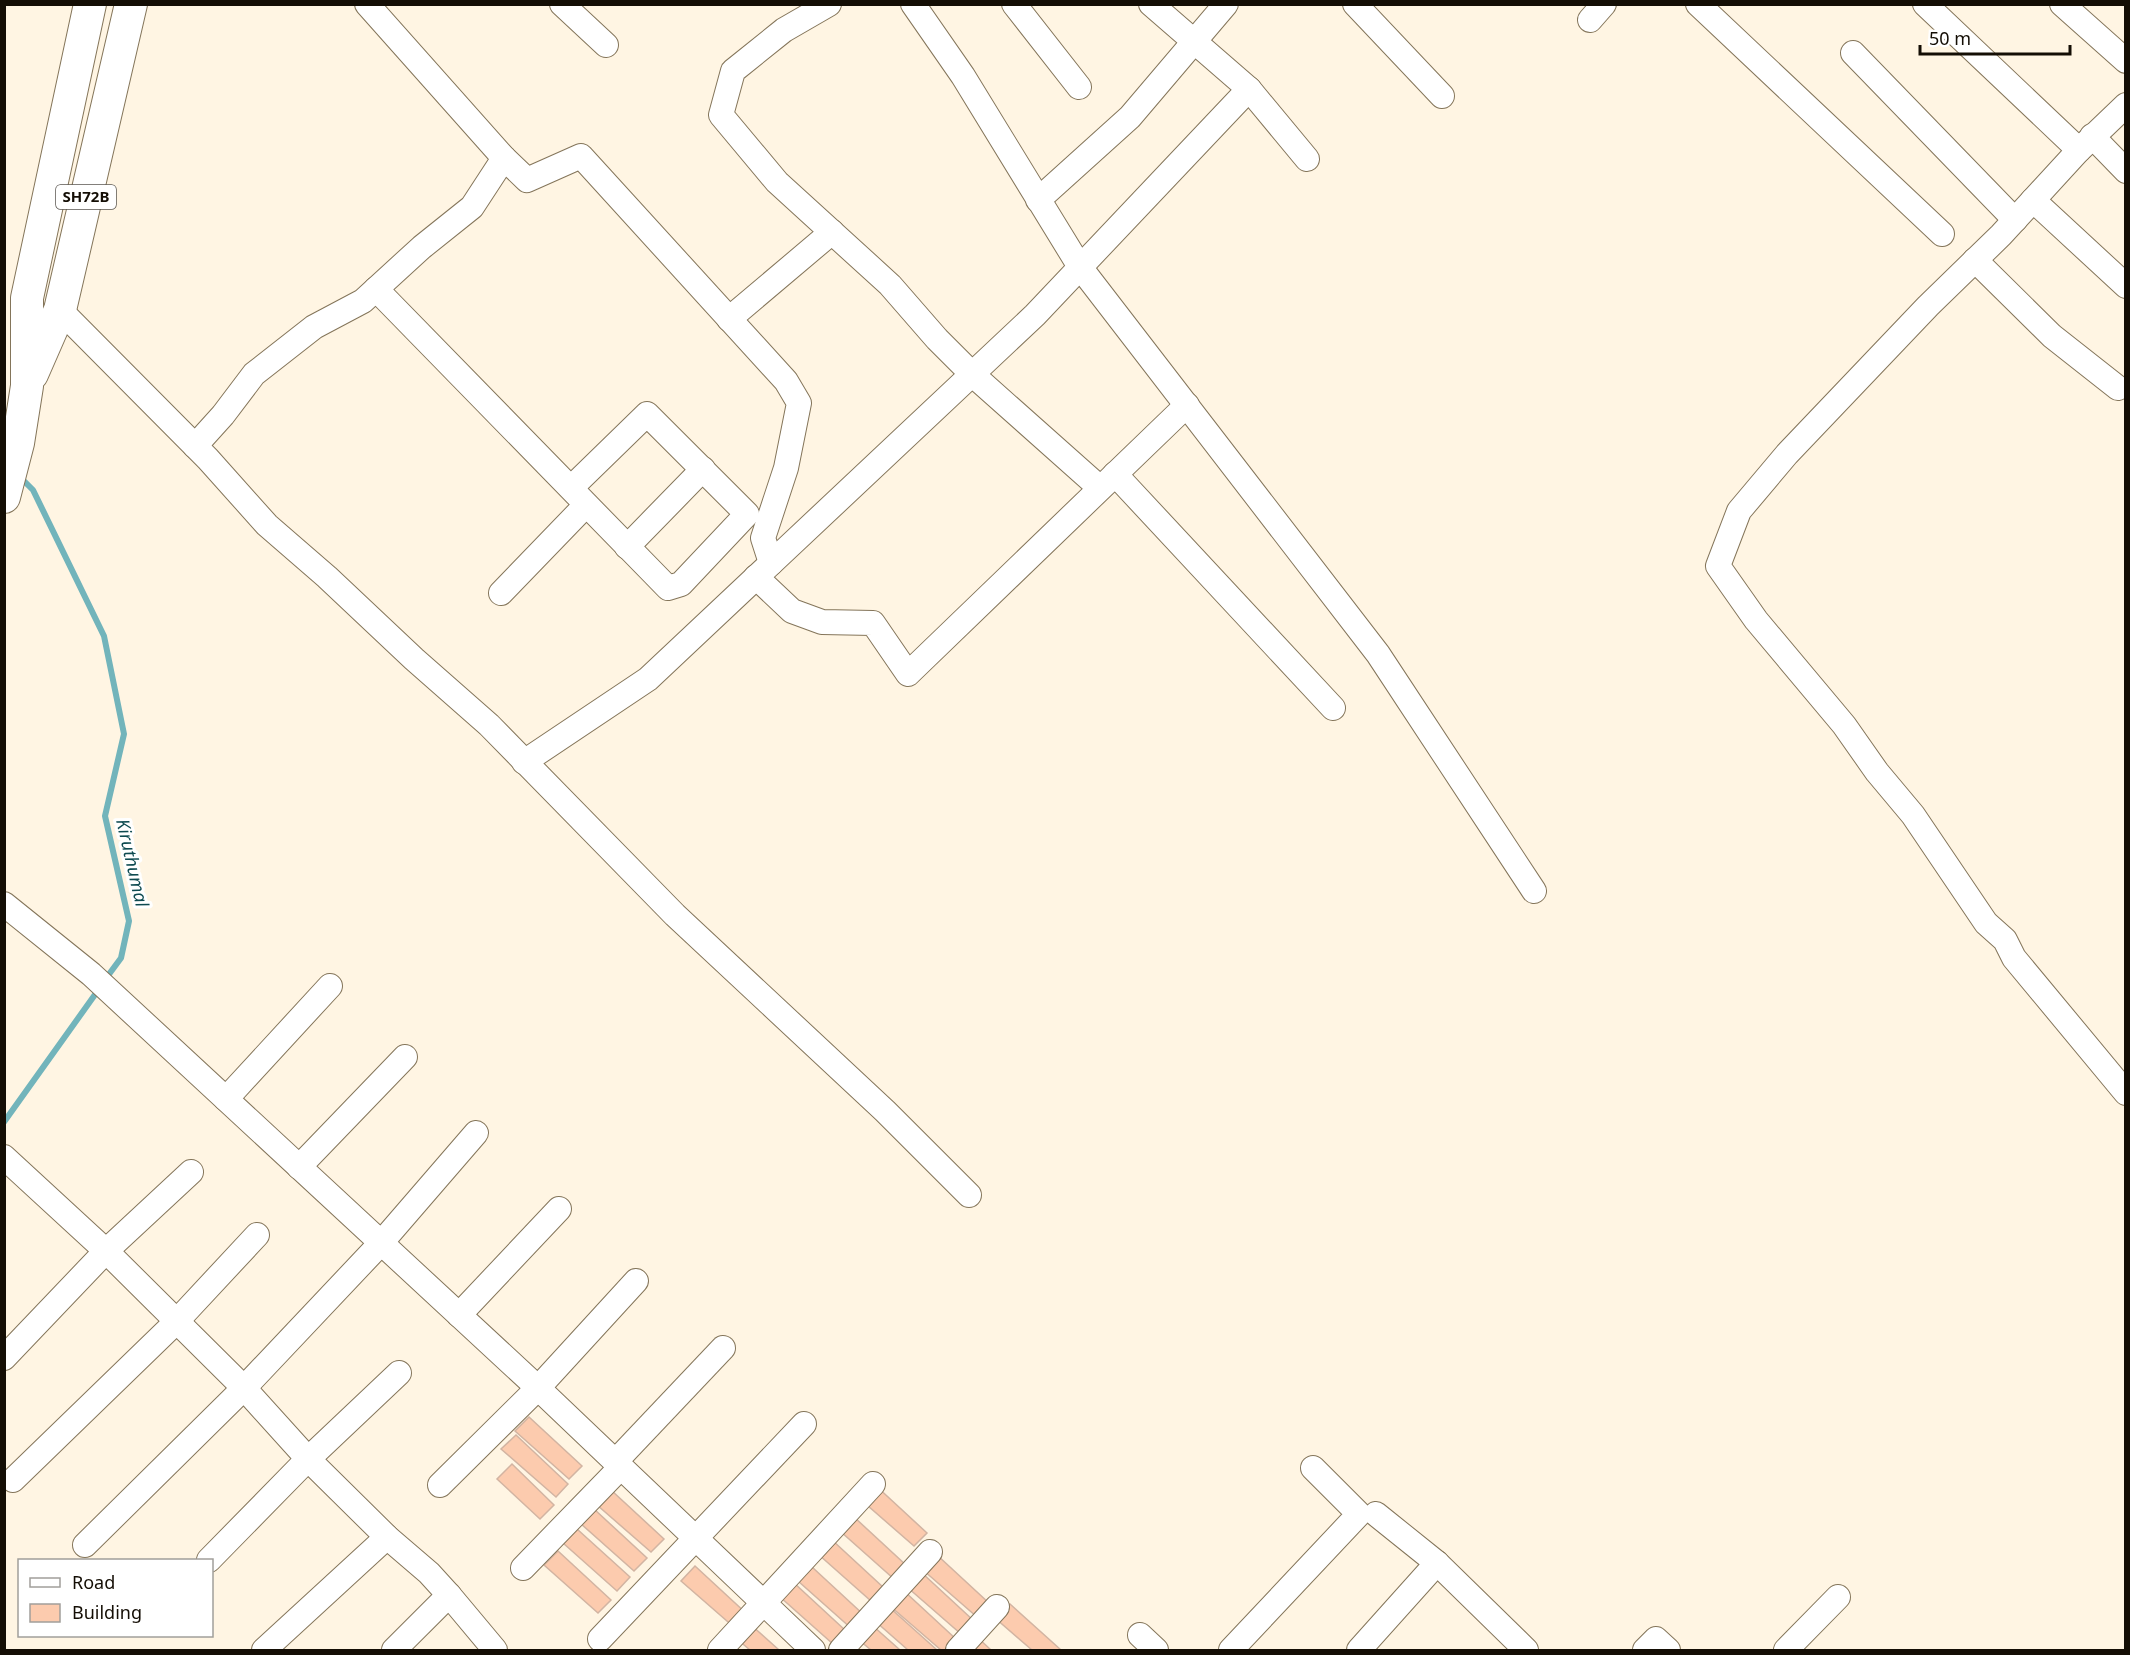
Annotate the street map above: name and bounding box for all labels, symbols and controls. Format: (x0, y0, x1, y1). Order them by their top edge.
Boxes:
scale bar (1920, 18, 2070, 56)
text: 50 m (1929, 26, 1971, 50)
road number: SH72B (56, 185, 116, 209)
water label: Kiruthumal (111, 816, 155, 910)
legend (18, 1559, 213, 1637)
text: Road (72, 1570, 115, 1594)
text: Building (72, 1600, 142, 1624)

